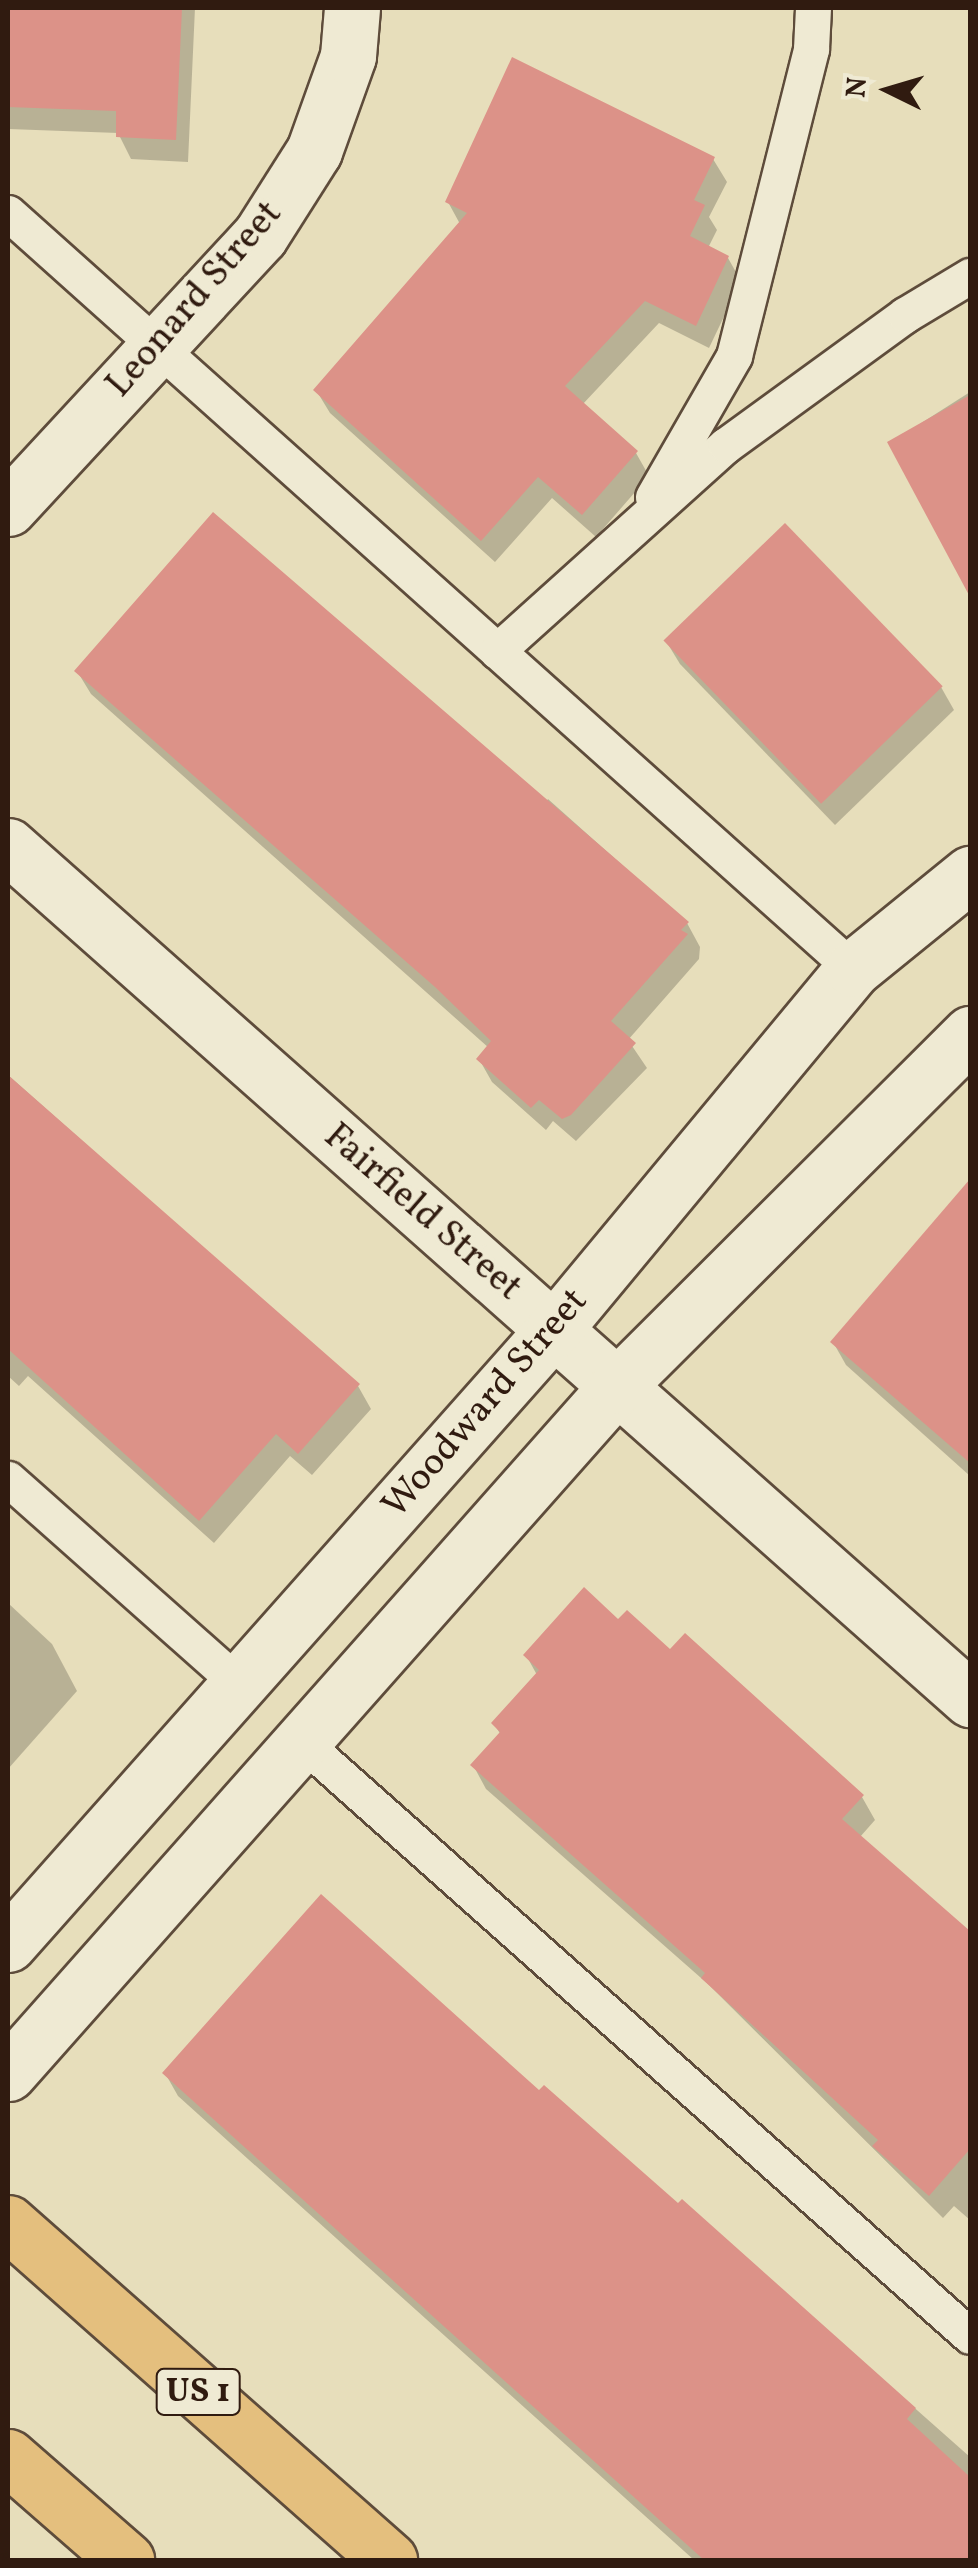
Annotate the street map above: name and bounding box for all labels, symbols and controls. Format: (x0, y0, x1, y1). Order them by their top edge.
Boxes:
north arrow (838, 40, 938, 140)
text: N (837, 76, 878, 99)
street label: Leonard Street (97, 192, 293, 408)
street label: Fairfield Street (314, 1115, 530, 1311)
street label: Woodward Street (374, 1280, 598, 1528)
road number: US 1 (156, 2362, 240, 2422)

